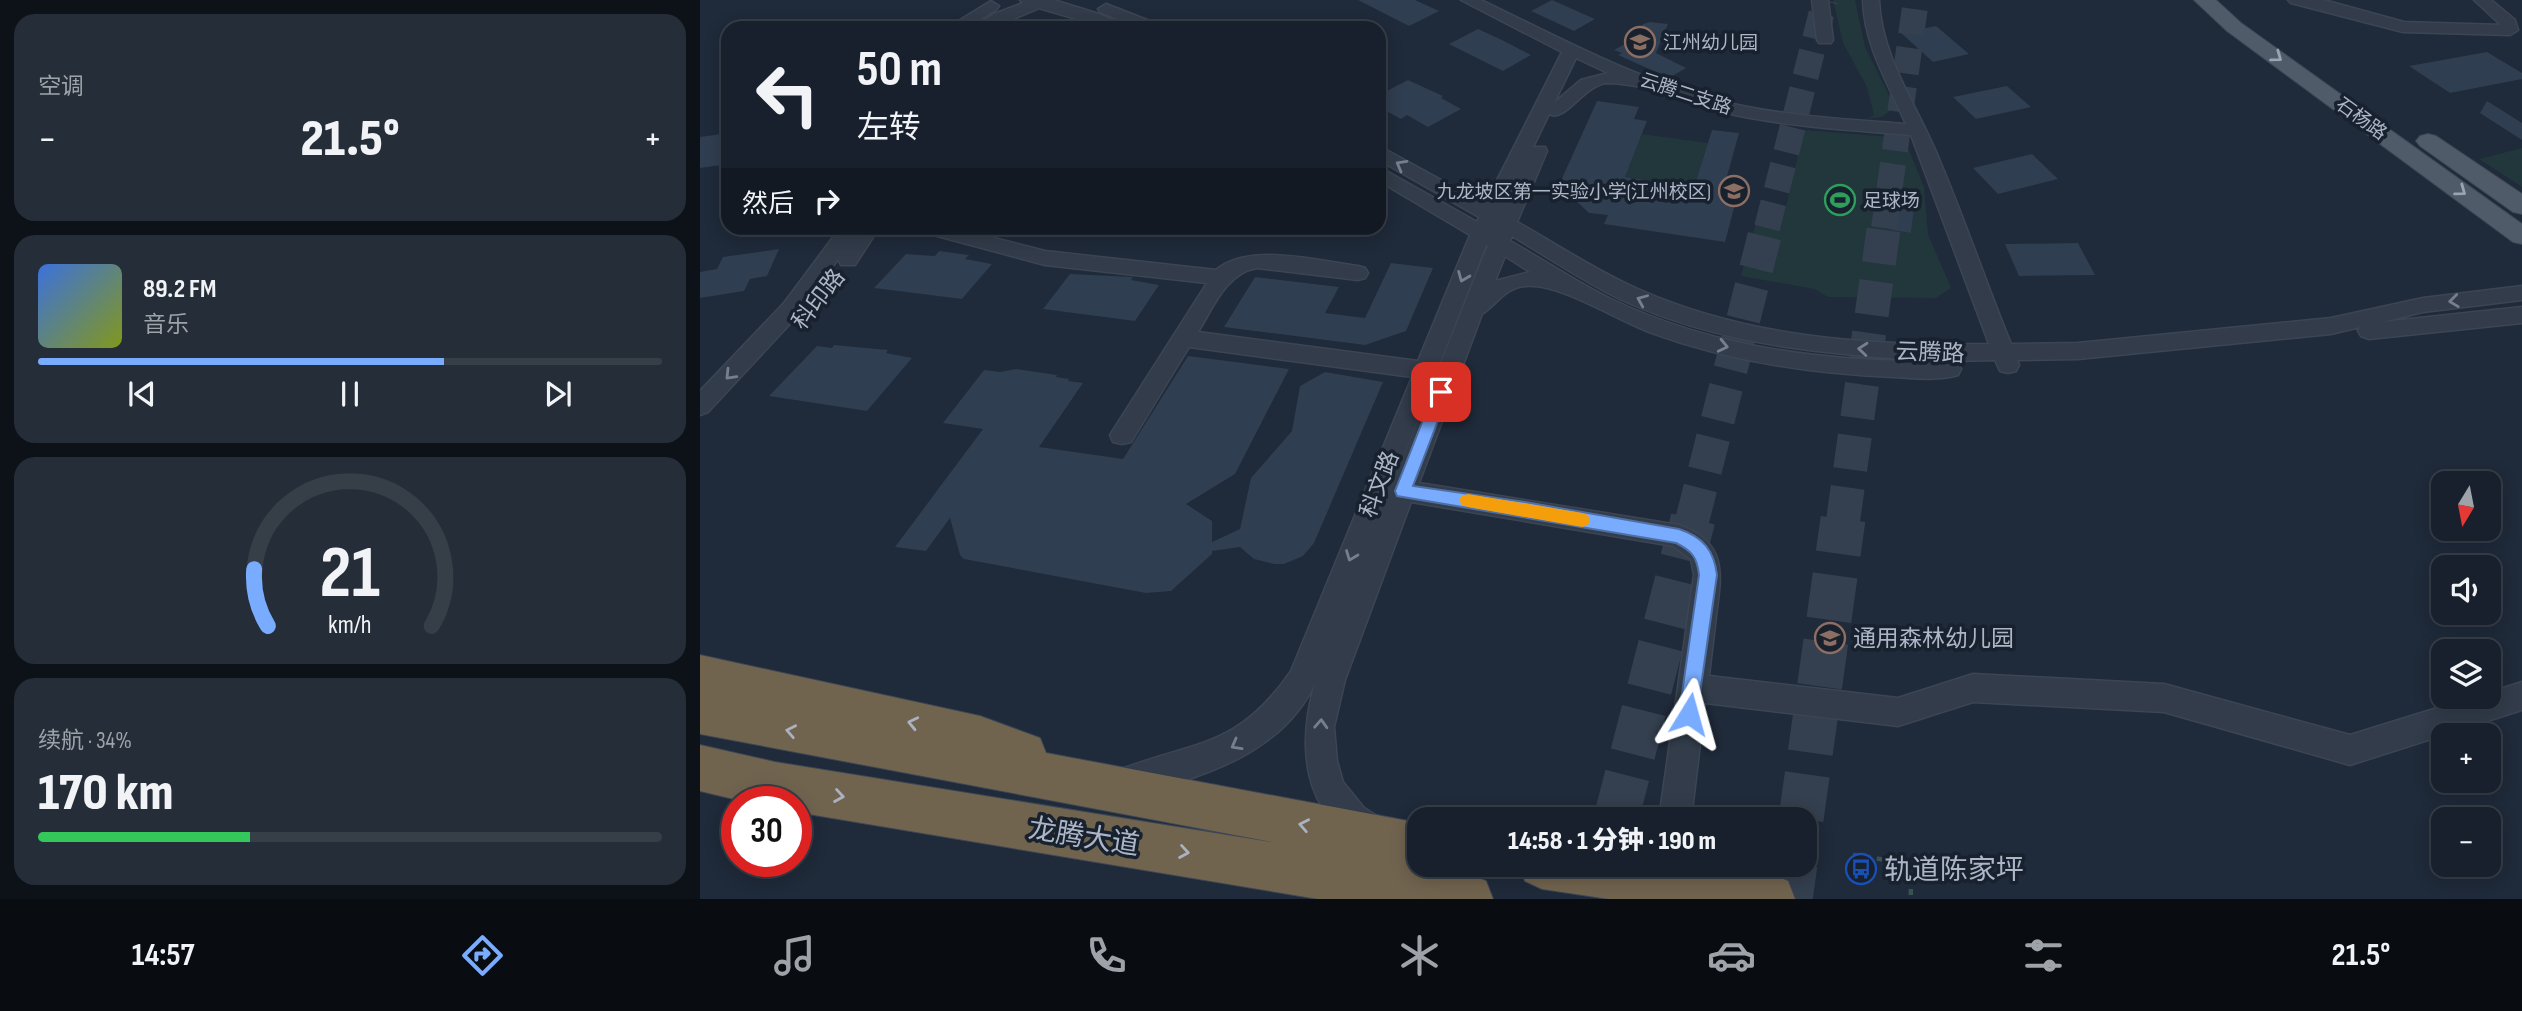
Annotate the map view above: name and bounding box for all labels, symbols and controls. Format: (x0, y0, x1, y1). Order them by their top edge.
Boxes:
school or university icon: 江州幼儿园 (1623, 25, 1657, 59)
place label: 江州幼儿园 (1663, 32, 1758, 55)
text: 50 m (857, 41, 942, 100)
icon: left (742, 49, 833, 140)
one-way arrow (2269, 49, 2282, 61)
street label: 云腾二支路 (1637, 69, 1734, 120)
text: 空调 (38, 73, 84, 101)
street label: 石杨路 (2331, 93, 2391, 145)
text: 21.5° (300, 108, 400, 171)
text: 左转 (857, 109, 921, 148)
text: − (38, 117, 57, 162)
text: + (643, 117, 662, 162)
one-way arrow (1396, 159, 1408, 173)
school or university icon: 九龙坡区第一实验小学(江州校区) (1717, 174, 1751, 208)
place label: 九龙坡区第一实验小学(江州校区) (1437, 181, 1711, 204)
icon: right (808, 182, 846, 220)
sports icon: 足球场 (1823, 183, 1857, 217)
one-way arrow (2453, 183, 2466, 195)
text: 然后 (742, 189, 794, 220)
place label: 足球场 (1863, 190, 1920, 213)
street label: 科印路 (787, 264, 851, 335)
one-way arrow (1457, 270, 1471, 282)
text: 89.2 FM (143, 274, 216, 305)
one-way arrow (1637, 294, 1649, 308)
one-way arrow (2448, 294, 2460, 309)
text: 音乐 (143, 311, 189, 339)
one-way arrow (1717, 338, 1729, 352)
street label: 云腾路 (1895, 338, 1965, 368)
one-way arrow (1857, 342, 1868, 357)
pin (1411, 362, 1471, 422)
one-way arrow (725, 367, 738, 380)
icon: arrive (1422, 373, 1460, 411)
icon: previous (123, 375, 161, 413)
icon: pause (331, 375, 369, 413)
icon: next (539, 375, 577, 413)
street label: 科文路 (1354, 447, 1405, 522)
north arrow (2431, 471, 2501, 541)
map controls (2431, 471, 2501, 877)
text: 21 (320, 531, 380, 619)
one-way arrow (1345, 549, 1359, 561)
button: sound (2431, 555, 2501, 625)
text: km/h (328, 610, 372, 641)
school or university icon: 通用森林幼儿园 (1813, 621, 1847, 655)
place label: 通用森林幼儿园 (1853, 625, 2014, 653)
button: layers (2431, 639, 2501, 709)
position arrow (1652, 677, 1726, 751)
one-way arrow (907, 717, 919, 731)
one-way arrow (1313, 718, 1328, 729)
button: + (2431, 723, 2501, 793)
one-way arrow (785, 725, 797, 740)
text: 续航 · 34% (38, 727, 132, 755)
one-way arrow (1231, 737, 1244, 750)
text: 170 km (38, 762, 174, 825)
speed limit sign: 30 (721, 786, 812, 877)
one-way arrow (833, 788, 845, 803)
button: − (2431, 807, 2501, 877)
street label: 龙腾大道 (1026, 812, 1142, 863)
one-way arrow (1298, 818, 1310, 833)
text: 14:58 · 1 分钟 · 190 m (1508, 826, 1716, 857)
one-way arrow (1178, 844, 1190, 859)
bus stop icon: 轨道陈家坪 (1844, 852, 1878, 886)
place label: 轨道陈家坪 (1884, 854, 2024, 887)
icon: directions (458, 931, 507, 980)
icon: music (770, 931, 819, 980)
icon: phone (1082, 931, 1131, 980)
icon: climate (1395, 931, 1444, 980)
icon: car (1707, 931, 1756, 980)
icon: filters (2019, 931, 2068, 980)
text: 14:57 (132, 936, 194, 975)
text: 21.5° (2332, 936, 2390, 975)

